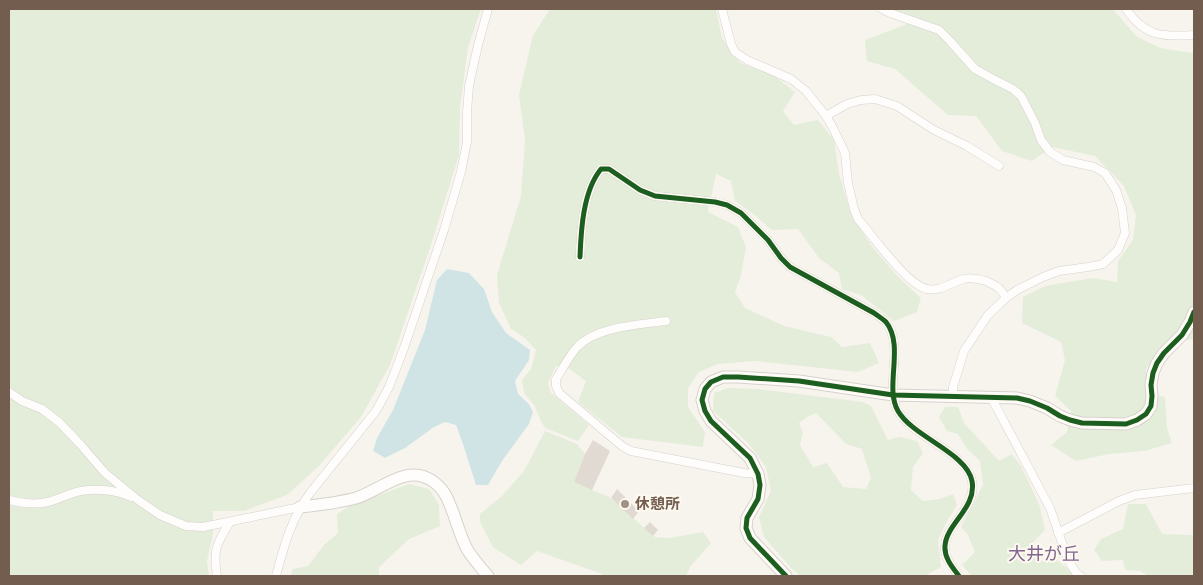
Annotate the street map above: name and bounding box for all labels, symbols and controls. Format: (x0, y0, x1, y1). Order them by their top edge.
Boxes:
place label: 休憩所 (635, 495, 680, 512)
marker: 休憩所 (619, 498, 631, 510)
district label: 大井が丘 (1008, 544, 1080, 564)

